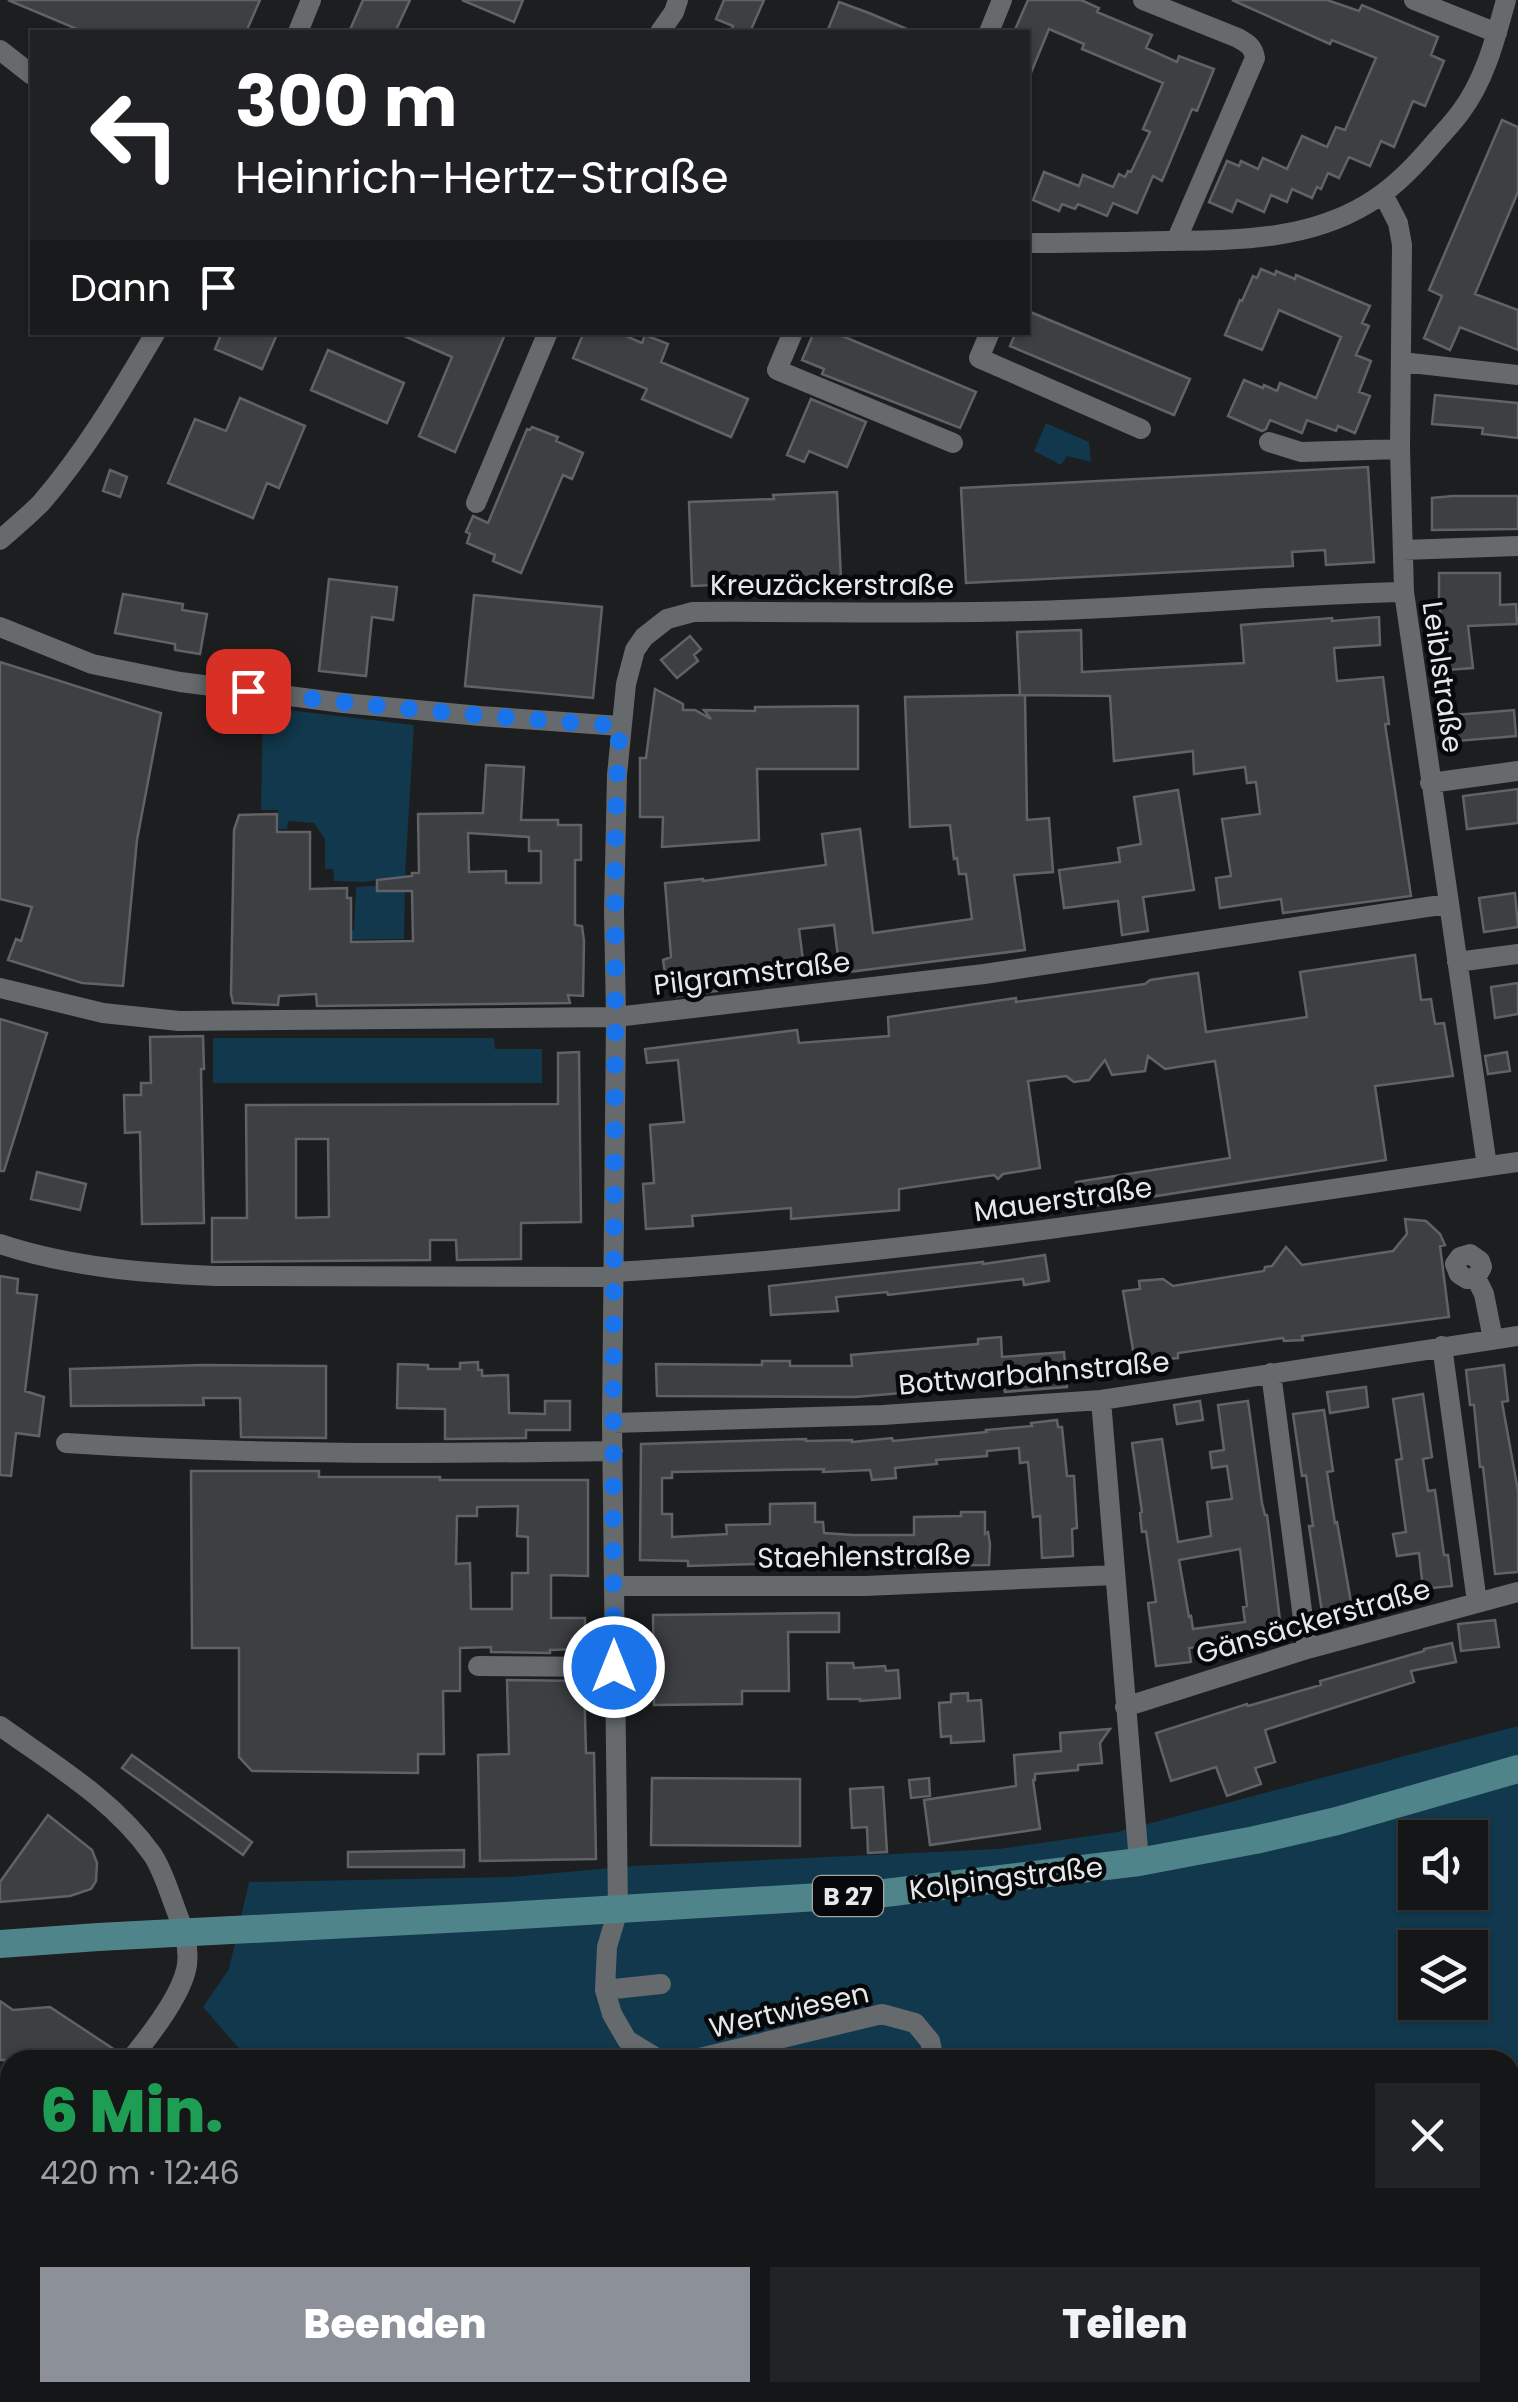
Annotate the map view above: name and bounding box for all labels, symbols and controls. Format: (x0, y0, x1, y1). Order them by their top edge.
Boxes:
text: 300 m (235, 52, 458, 151)
icon: left (70, 70, 200, 200)
text: Heinrich-Hertz-Straße (235, 146, 729, 209)
icon: arrive (191, 260, 246, 315)
text: Dann (70, 261, 171, 314)
street label: Kreuzäckerstraße (710, 566, 954, 605)
street label: Leiblstraße (1413, 599, 1472, 755)
pin (206, 649, 291, 734)
icon: arrive (221, 664, 276, 719)
street label: Pilgramstraße (652, 942, 853, 1005)
street label: Mauerstraße (972, 1168, 1155, 1231)
street label: Bottwarbahnstraße (897, 1342, 1171, 1405)
street label: Staehlenstraße (757, 1535, 971, 1578)
street label: Gänsäckerstraße (1191, 1569, 1435, 1674)
position arrow (562, 1615, 666, 1719)
map controls (1398, 1820, 1488, 2020)
button: sound (1398, 1820, 1488, 1910)
street label: Kolpingstraße (907, 1847, 1105, 1910)
road number: B 27 (813, 1876, 883, 1916)
button: layers (1398, 1930, 1488, 2020)
street label: Wertwiesen (706, 1973, 873, 2048)
text: 6 Min. (40, 2069, 223, 2153)
button: close (1375, 2083, 1480, 2188)
text: 420 m · 12:46 (40, 2150, 240, 2195)
button: Beenden (40, 2267, 750, 2382)
button: Teilen (770, 2267, 1480, 2382)

